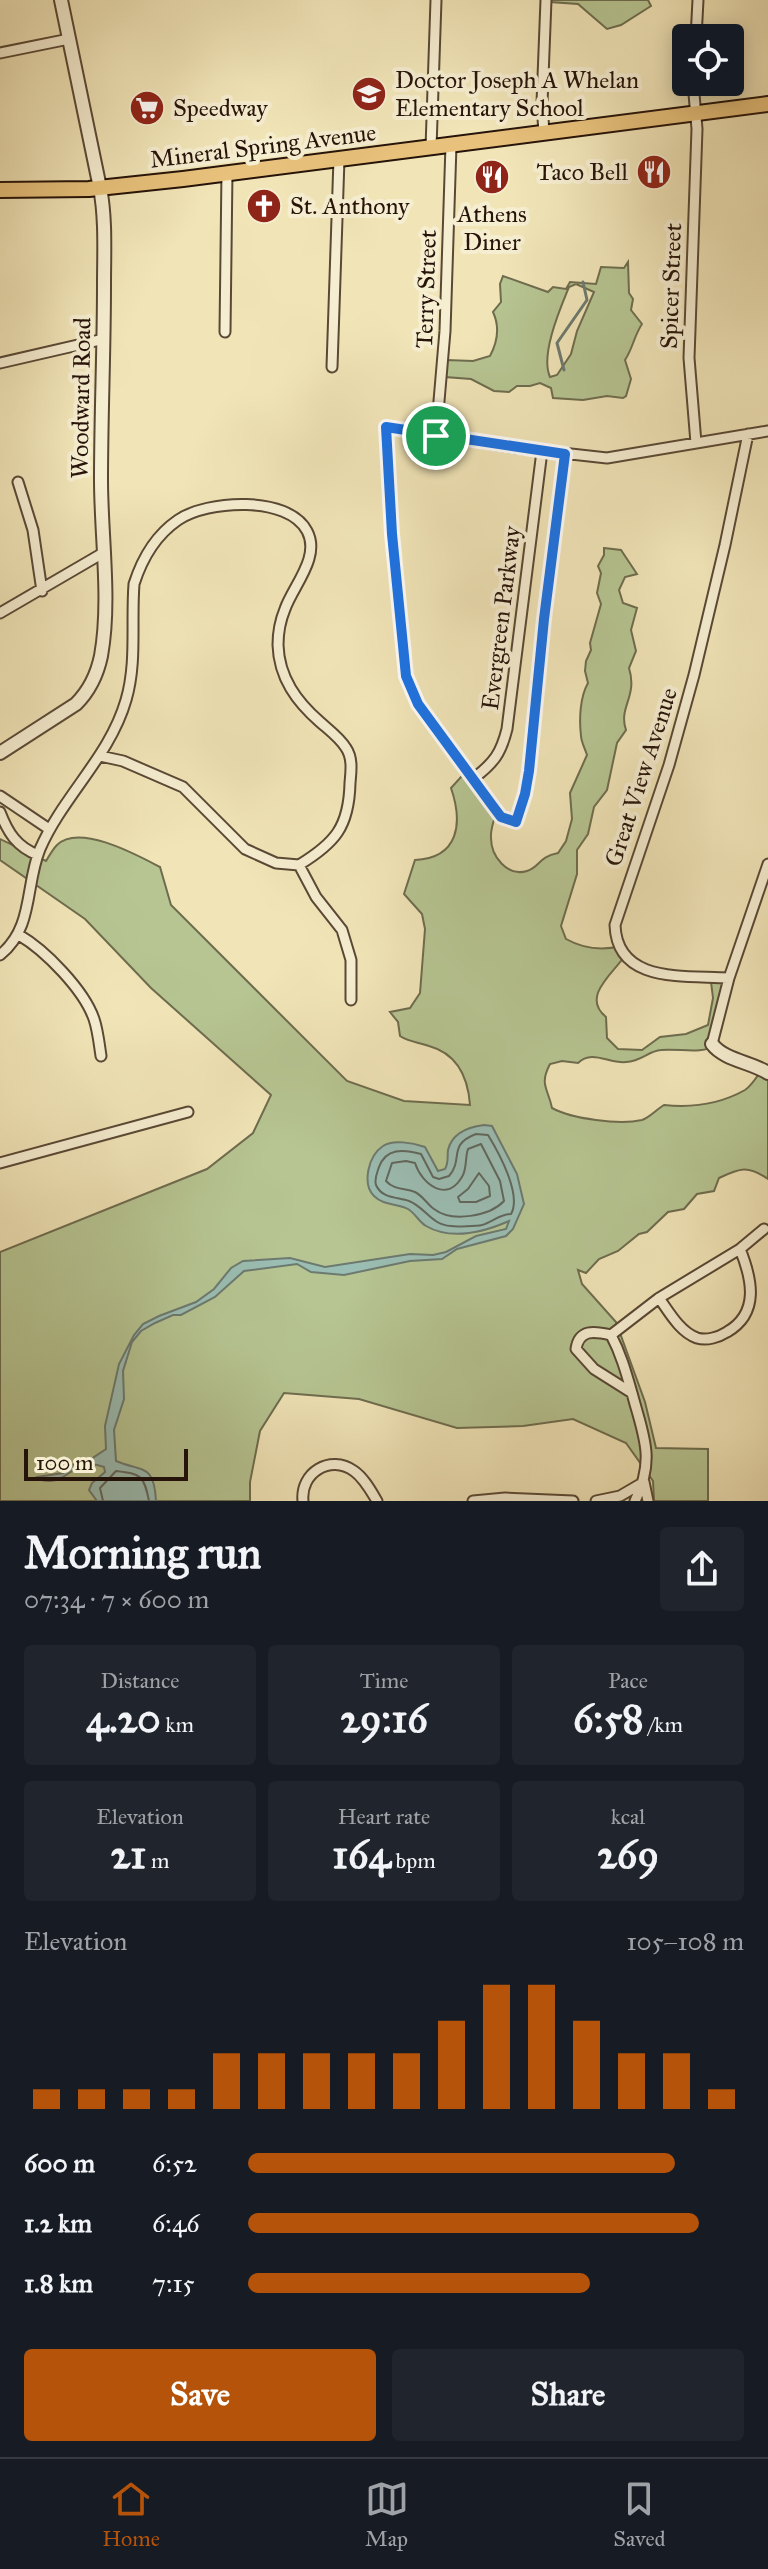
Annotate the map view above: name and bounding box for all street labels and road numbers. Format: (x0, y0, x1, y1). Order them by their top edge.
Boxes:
street label: Mineral Spring Avenue (148, 117, 378, 175)
street label: Spicer Street (654, 222, 688, 350)
street label: Terry Street (409, 229, 443, 349)
street label: Woodward Road (65, 317, 97, 479)
street label: Evergreen Parkway (475, 524, 527, 712)
street label: Great View Avenue (598, 684, 684, 870)

